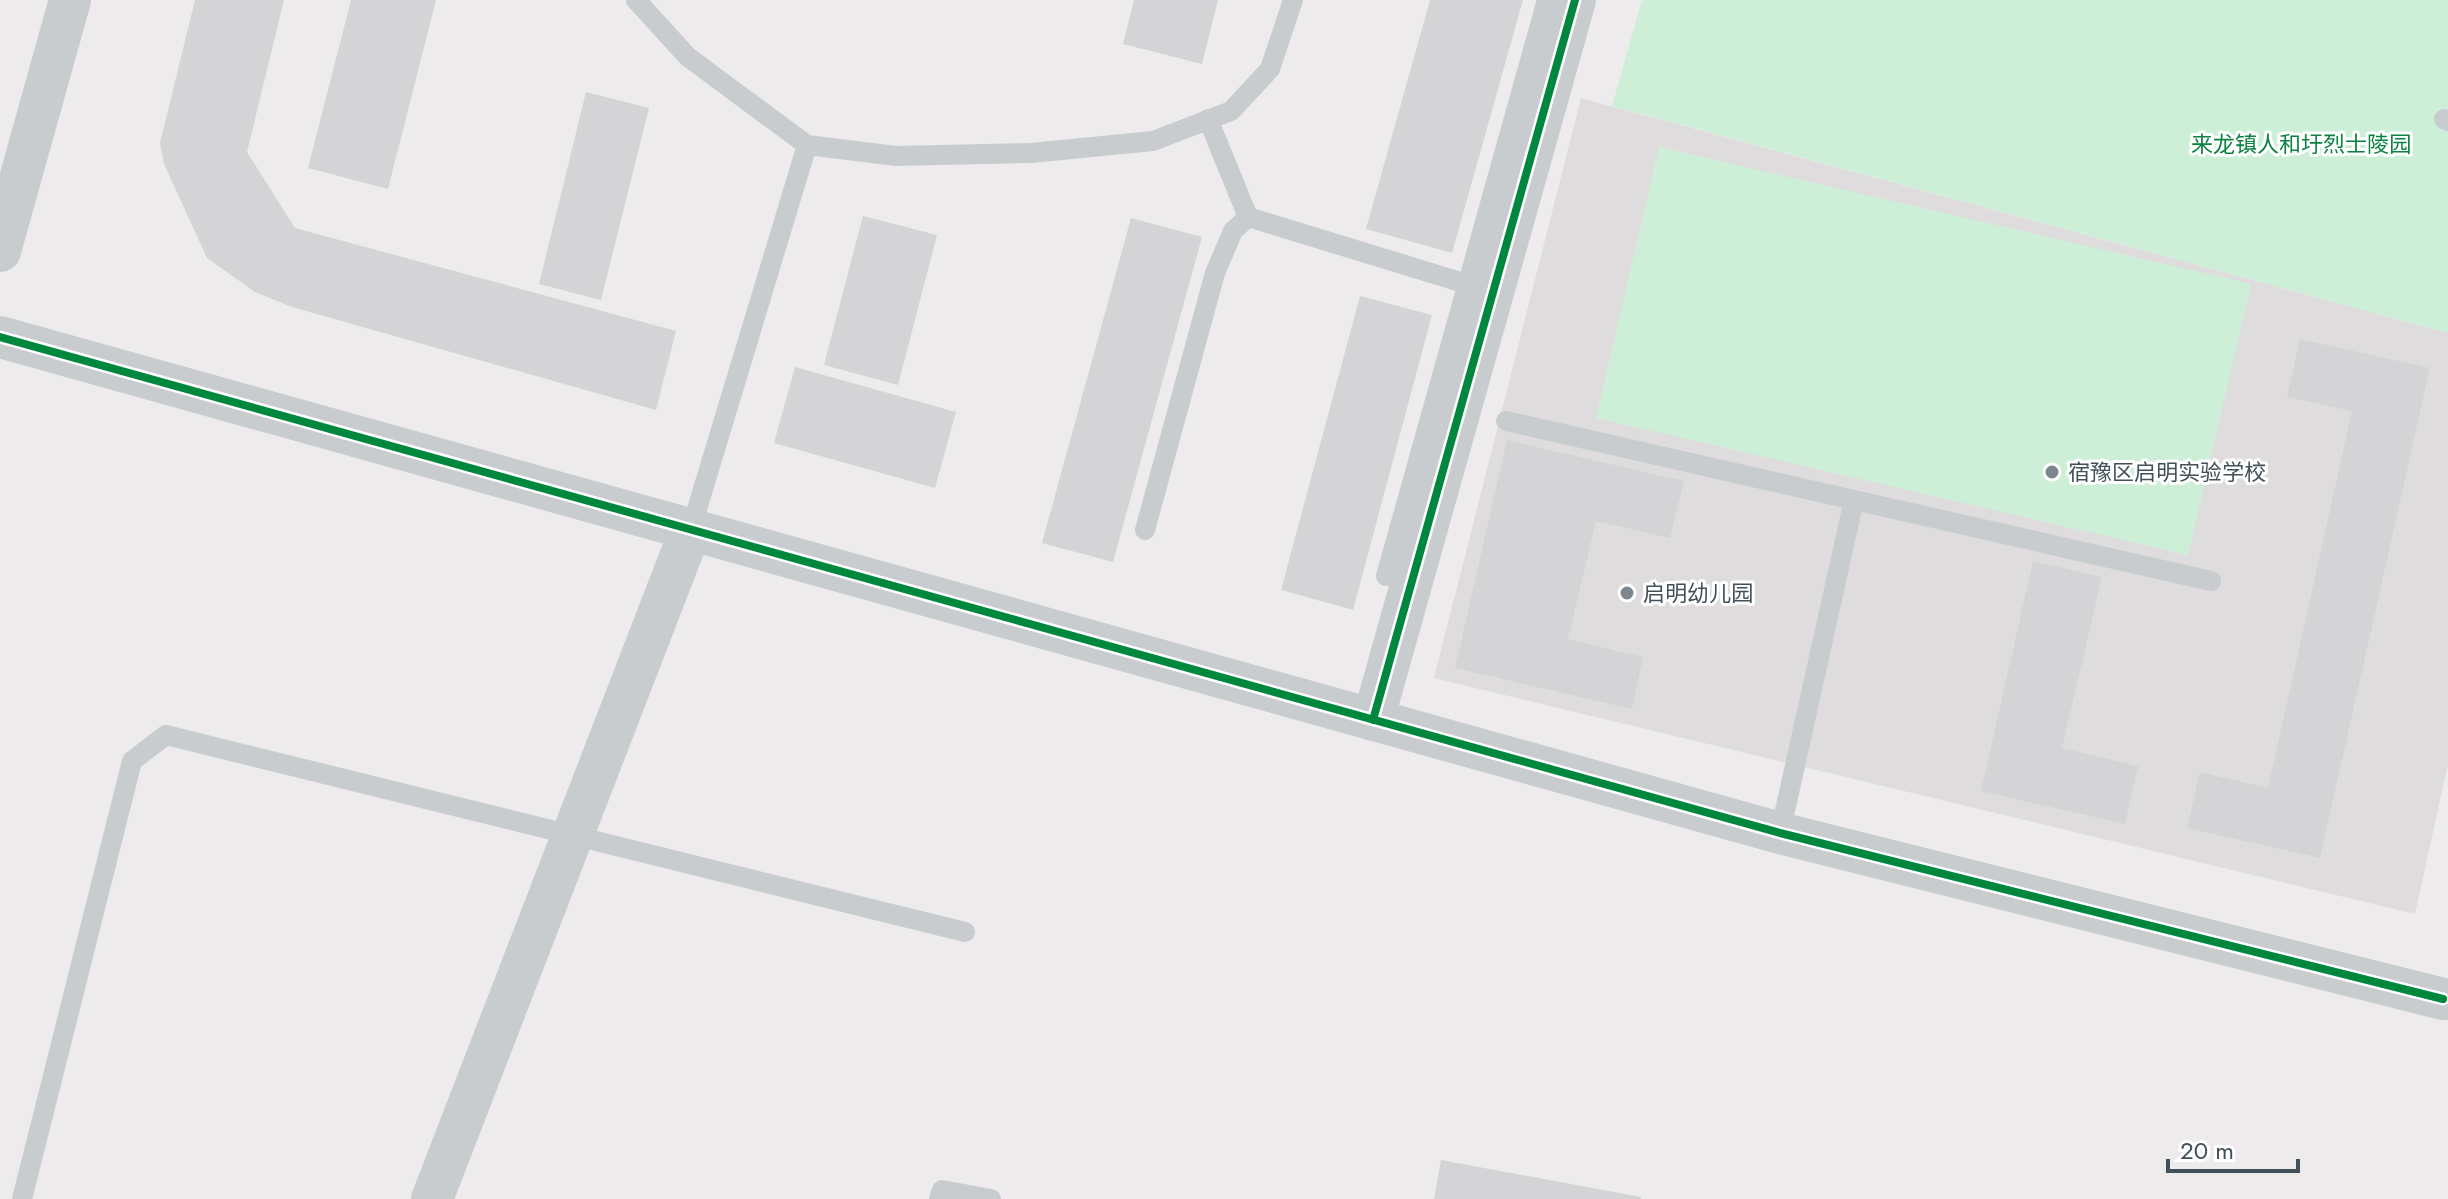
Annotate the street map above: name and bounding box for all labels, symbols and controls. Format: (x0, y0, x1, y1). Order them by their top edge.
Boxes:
park label: 来龙镇人和圩烈士陵园 (2191, 128, 2411, 160)
place label: 宿豫区启明实验学校 (2068, 456, 2266, 488)
marker: 宿豫区启明实验学校 (2043, 463, 2061, 481)
place label: 启明幼儿园 (1643, 577, 1753, 609)
marker: 启明幼儿园 (1618, 584, 1636, 602)
scale bar (2168, 1123, 2298, 1173)
text: 20 m (2180, 1133, 2234, 1168)

